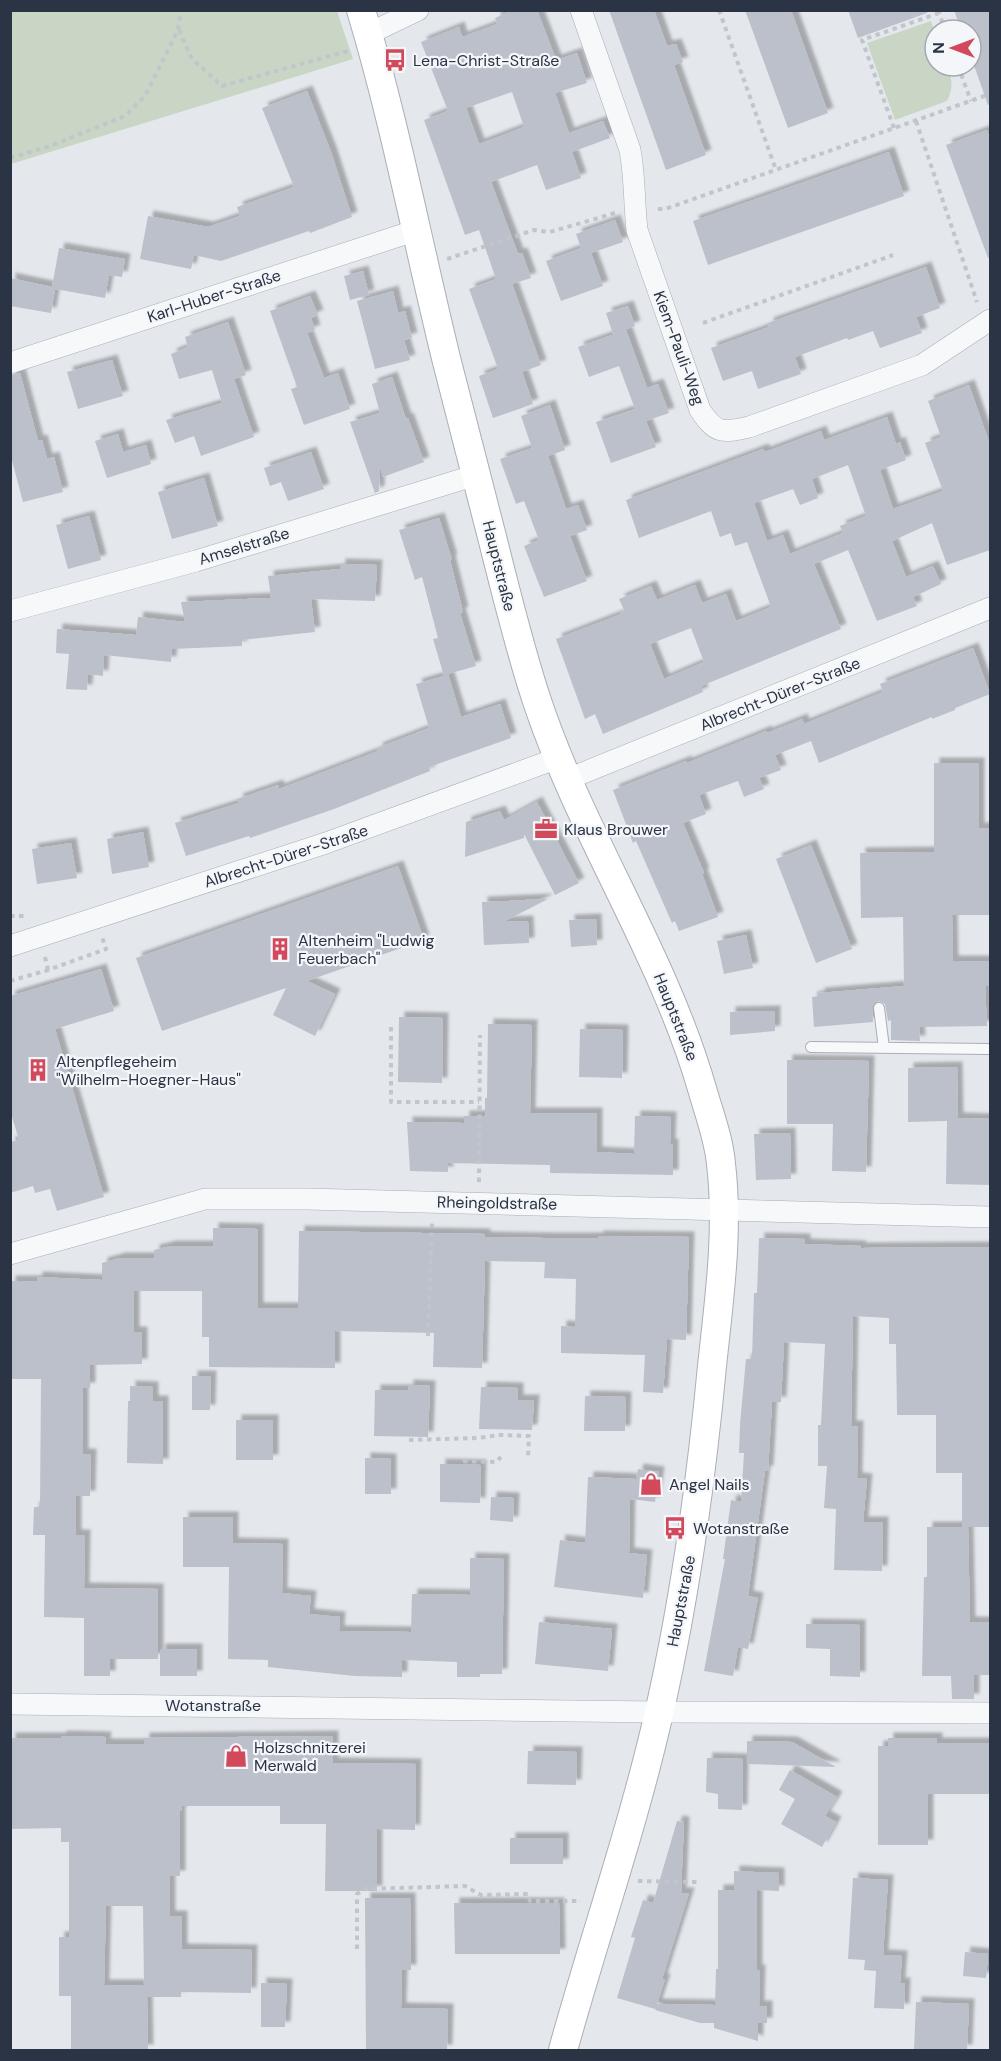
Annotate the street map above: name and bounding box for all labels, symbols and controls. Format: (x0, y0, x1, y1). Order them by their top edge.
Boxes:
north arrow (923, 18, 983, 78)
text: N (928, 42, 949, 54)
bus stop icon: Lena-Christ-Straße (382, 47, 408, 73)
place label: Lena-Christ-Straße (413, 50, 559, 71)
street label: Karl-Huber-Straße (145, 265, 283, 327)
street label: Kiem-Pauli-Weg (649, 288, 709, 408)
street label: Hauptstraße (478, 518, 520, 614)
street label: Amselstraße (196, 522, 292, 570)
street label: Albrecht-Dürer-Straße (697, 652, 863, 736)
office icon: Klaus Brouwer (533, 816, 559, 842)
place label: Klaus Brouwer (564, 819, 668, 840)
street label: Albrecht-Dürer-Straße (201, 820, 371, 892)
place label: Altenheim "Ludwig Feuerbach" (298, 930, 434, 969)
building icon: Altenheim "Ludwig Feuerbach" (267, 936, 293, 962)
street label: Hauptstraße (649, 970, 703, 1064)
place label: Altenpflegeheim "Wilhelm-Hoegner-Haus" (56, 1051, 241, 1090)
building icon: Altenpflegeheim "Wilhelm-Hoegner-Haus" (25, 1057, 51, 1083)
street label: Rheingoldstraße (437, 1191, 557, 1215)
shop icon: Angel Nails (638, 1471, 664, 1497)
place label: Angel Nails (669, 1474, 750, 1495)
bus stop icon: Wotanstraße (662, 1515, 688, 1541)
place label: Wotanstraße (693, 1518, 789, 1539)
street label: Hauptstraße (662, 1553, 700, 1649)
street label: Wotanstraße (165, 1695, 261, 1716)
place label: Holzschnitzerei Merwald (254, 1737, 366, 1776)
shop icon: Holzschnitzerei Merwald (223, 1743, 249, 1769)

